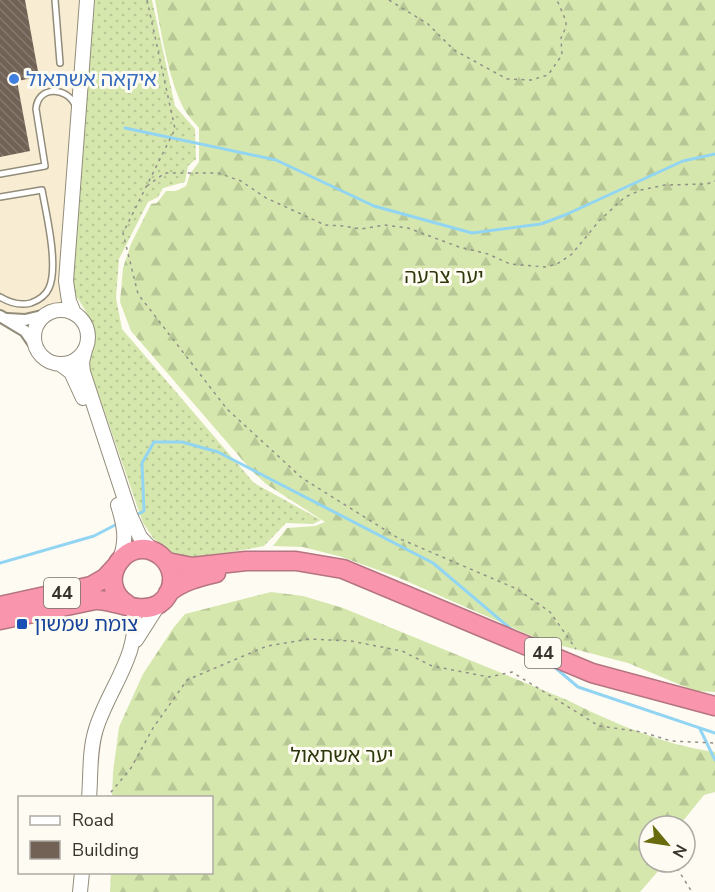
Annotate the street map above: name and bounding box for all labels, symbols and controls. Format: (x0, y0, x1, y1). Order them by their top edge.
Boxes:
place label: איקאה אשתאול (26, 66, 157, 93)
marker: איקאה אשתאול (7, 72, 21, 86)
park label: יער צרעה (404, 263, 484, 290)
road number: 44 (44, 578, 80, 608)
place label: צומת שמשון (34, 611, 138, 638)
marker: צומת שמשון (15, 617, 29, 631)
road number: 44 (525, 638, 561, 668)
park label: יער אשתאול (291, 742, 394, 769)
legend (18, 796, 213, 874)
text: Road (72, 808, 114, 832)
north arrow (637, 814, 697, 874)
text: Building (72, 838, 139, 862)
text: N (667, 840, 692, 861)

